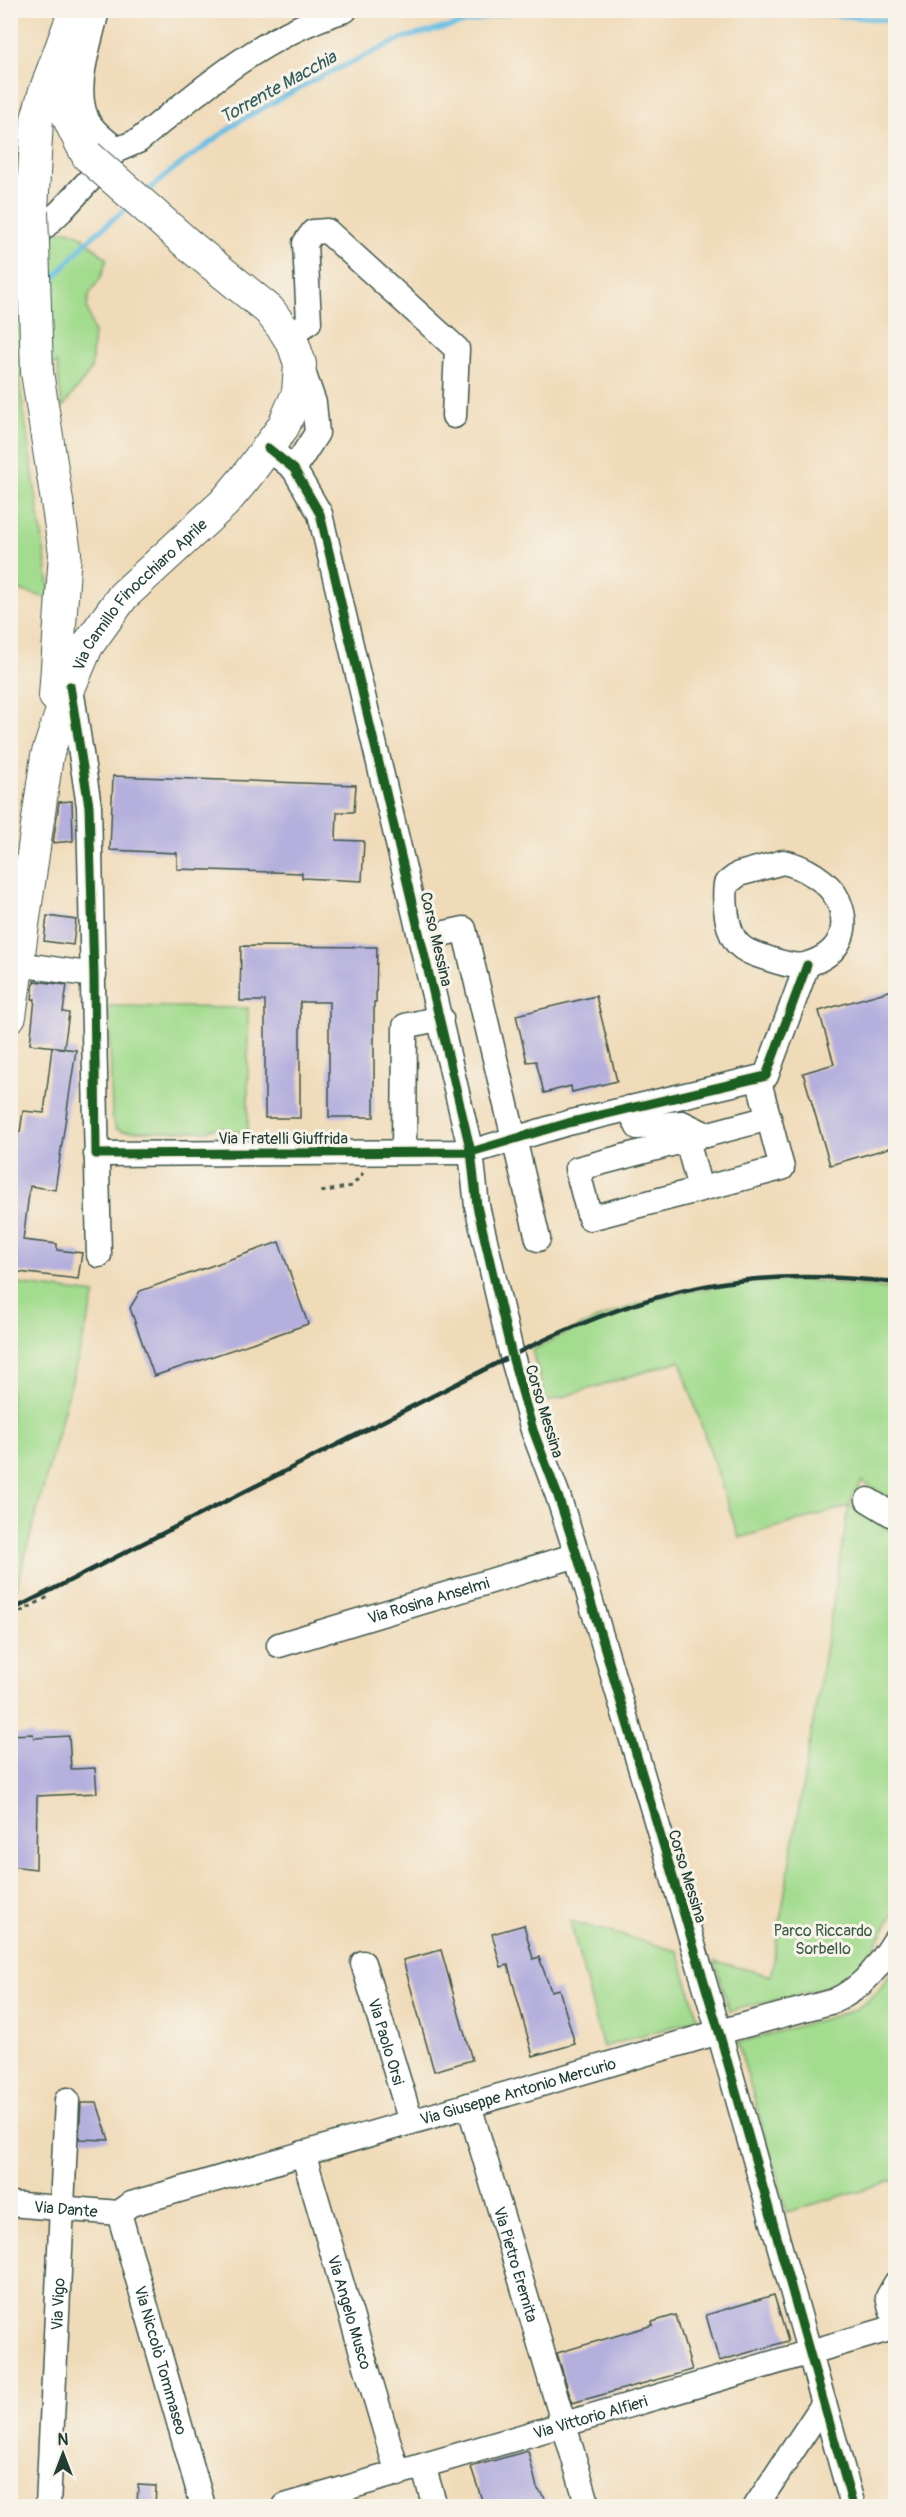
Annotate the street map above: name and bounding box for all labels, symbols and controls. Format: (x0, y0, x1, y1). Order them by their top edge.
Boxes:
water label: Torrente Macchia (216, 45, 342, 129)
street label: Via Camillo Finocchiaro Aprile (69, 514, 212, 674)
street label: Corso Messina (415, 890, 457, 988)
street label: Via Fratelli Giuffrida (218, 1129, 348, 1149)
street label: Corso Messina (520, 1362, 568, 1460)
street label: Via Rosina Anselmi (365, 1573, 492, 1629)
street label: Corso Messina (663, 1827, 711, 1925)
park label: Parco Riccardo Sorbello (774, 1921, 873, 1959)
street label: Via Paolo Orsi (363, 1996, 408, 2088)
street label: Via Giuseppe Antonio Mercurio (418, 2054, 619, 2130)
street label: Via Dante (33, 2197, 98, 2222)
street label: Via Pietro Eremita (489, 2204, 542, 2324)
street label: Via Angelo Musco (323, 2253, 376, 2372)
street label: Via Vigo (47, 2277, 70, 2331)
street label: Via Niccolò Tommaseo (129, 2284, 191, 2437)
street label: Via Vittorio Alfieri (531, 2391, 650, 2444)
north arrow (33, 2424, 93, 2484)
text: N (58, 2430, 69, 2450)

